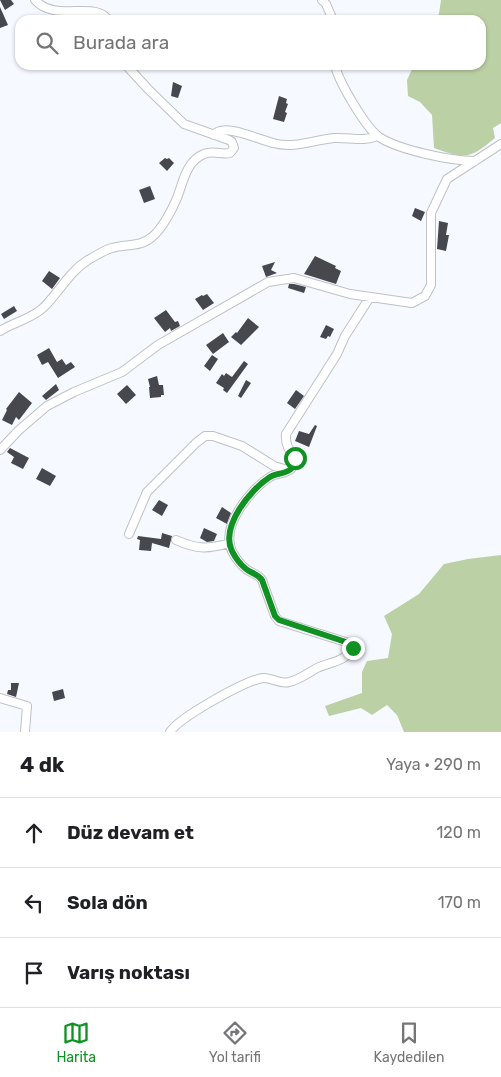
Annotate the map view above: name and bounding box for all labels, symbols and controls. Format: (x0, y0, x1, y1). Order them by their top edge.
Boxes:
search box (15, 15, 486, 70)
icon: search (33, 29, 61, 57)
text: Burada ara (73, 31, 169, 54)
route start (284, 447, 307, 470)
route end (342, 637, 365, 660)
text: 4 dk (20, 752, 64, 777)
text: Yaya · 290 m (386, 755, 481, 774)
icon: ahead (20, 819, 48, 847)
text: Düz devam et (67, 821, 194, 844)
text: 120 m (436, 823, 481, 842)
icon: left (20, 889, 48, 917)
text: Sola dön (67, 891, 148, 914)
text: 170 m (438, 893, 481, 912)
icon: arrive (20, 959, 48, 987)
text: Varış noktası (67, 961, 190, 984)
tab: Harita (56, 1019, 96, 1066)
tab: Yol tarifi (209, 1019, 261, 1066)
tab: Kaydedilen (374, 1019, 445, 1066)

